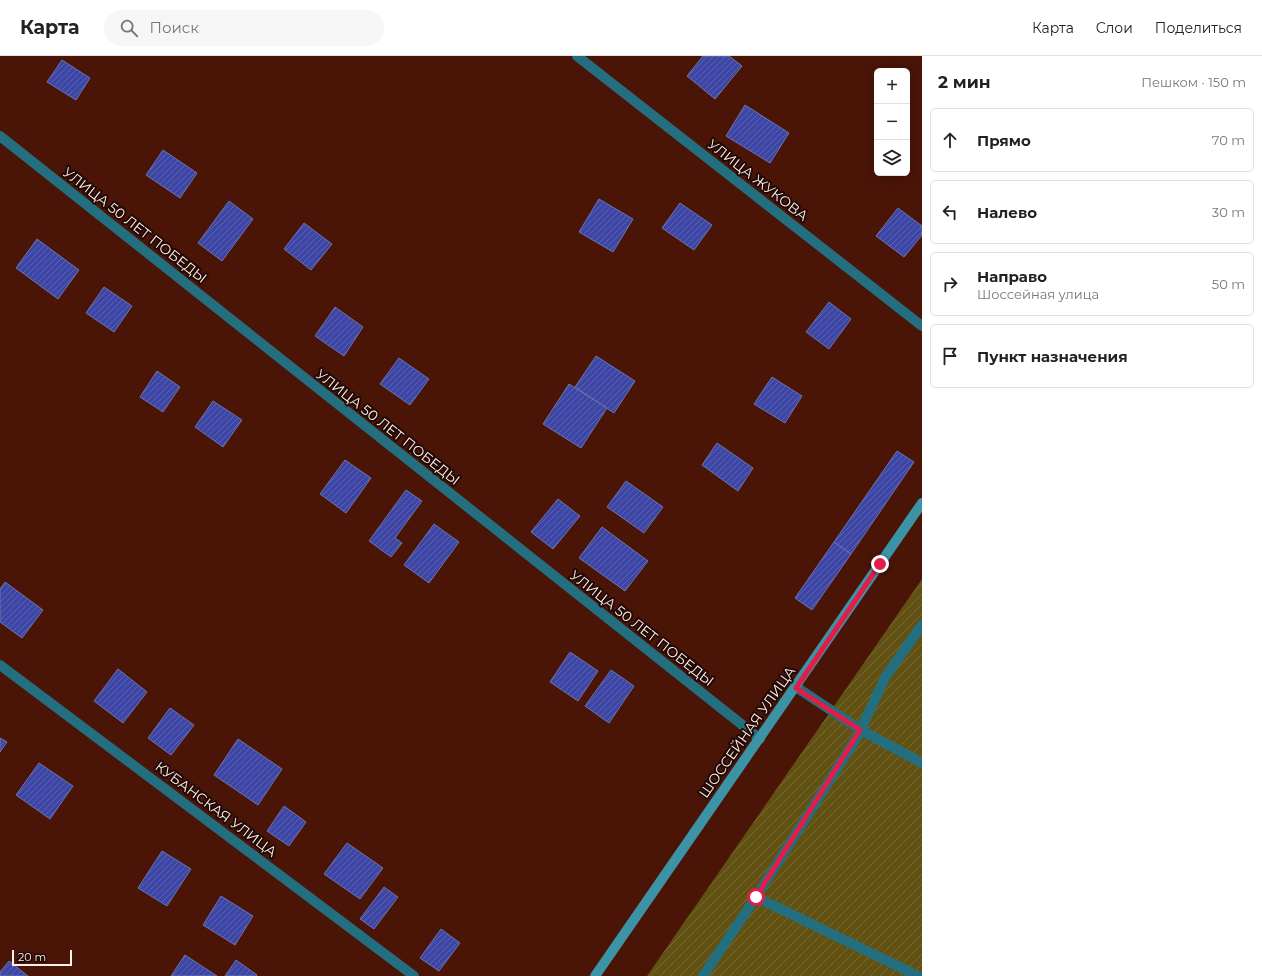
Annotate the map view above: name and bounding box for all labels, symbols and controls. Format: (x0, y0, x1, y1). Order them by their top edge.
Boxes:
search box (104, 10, 384, 46)
text: Карта (20, 16, 80, 39)
icon: search (118, 17, 140, 39)
text: Поиск (150, 18, 199, 37)
text: Карта (1032, 19, 1074, 37)
text: Слои (1096, 19, 1133, 37)
text: Поделиться (1155, 19, 1242, 37)
map controls (874, 68, 910, 176)
button: + (874, 68, 910, 104)
text: 2 мин (938, 72, 991, 92)
text: Пешком · 150 m (1141, 74, 1246, 90)
button: − (874, 104, 910, 140)
icon: ahead (939, 129, 961, 151)
text: Прямо (977, 131, 1031, 150)
text: 70 m (1212, 132, 1245, 148)
street label: УЛИЦА ЖУКОВА (704, 135, 812, 225)
button: layers (874, 140, 910, 176)
street label: УЛИЦА 50 ЛЕТ ПОБЕДЫ (59, 163, 211, 287)
icon: left (939, 201, 961, 223)
text: Налево (977, 203, 1037, 222)
text: 30 m (1212, 204, 1245, 220)
text: Направо (977, 267, 1047, 286)
icon: right (939, 273, 961, 295)
text: 50 m (1212, 276, 1245, 292)
text: Шоссейная улица (977, 286, 1099, 302)
icon: arrive (939, 345, 961, 367)
text: Пункт назначения (977, 347, 1128, 366)
street label: УЛИЦА 50 ЛЕТ ПОБЕДЫ (312, 365, 464, 489)
route end (871, 555, 889, 573)
street label: УЛИЦА 50 ЛЕТ ПОБЕДЫ (566, 566, 718, 690)
street label: ШОССЕЙНАЯ УЛИЦА (695, 662, 800, 801)
street label: КУБАНСКАЯ УЛИЦА (152, 757, 281, 861)
route start (747, 888, 765, 906)
scale bar (12, 948, 72, 967)
text: 20 m (18, 950, 46, 964)

